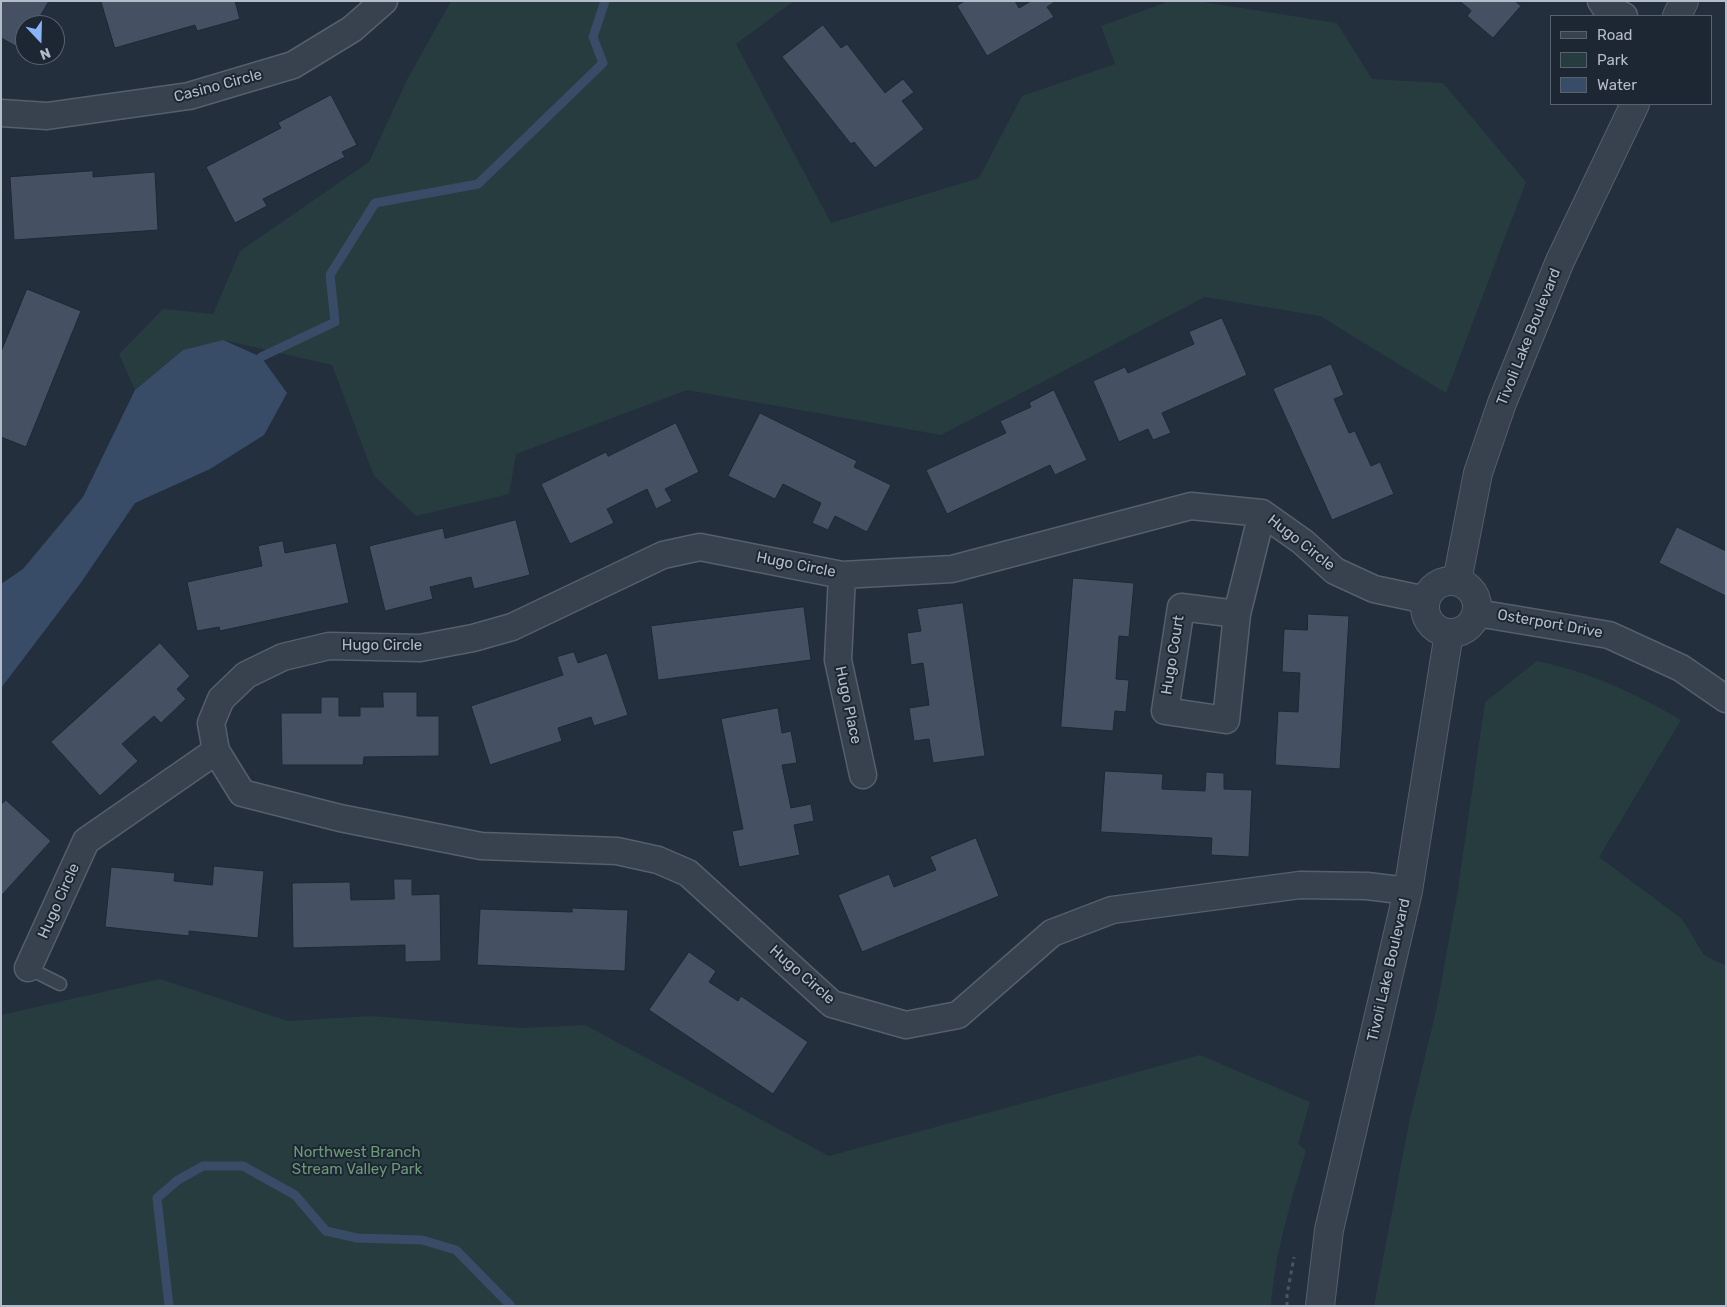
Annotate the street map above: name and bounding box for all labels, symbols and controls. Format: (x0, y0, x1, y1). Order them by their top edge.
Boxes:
north arrow (15, 15, 65, 65)
legend (1550, 15, 1712, 105)
text: Road (1597, 26, 1633, 44)
text: N (37, 44, 53, 63)
text: Park (1597, 51, 1628, 69)
street label: Casino Circle (172, 66, 264, 106)
text: Water (1597, 76, 1637, 94)
street label: Tivoli Lake Boulevard (1493, 266, 1565, 408)
street label: Hugo Circle (1264, 511, 1338, 575)
street label: Hugo Circle (755, 548, 837, 582)
street label: Osterport Drive (1496, 606, 1604, 642)
street label: Hugo Court (1158, 614, 1188, 696)
street label: Hugo Circle (342, 637, 422, 655)
street label: Hugo Place (831, 664, 865, 746)
street label: Hugo Circle (34, 861, 84, 941)
street label: Tivoli Lake Boulevard (1364, 897, 1414, 1043)
street label: Hugo Circle (766, 942, 838, 1008)
park label: Northwest Branch Stream Valley Park (292, 1144, 422, 1179)

